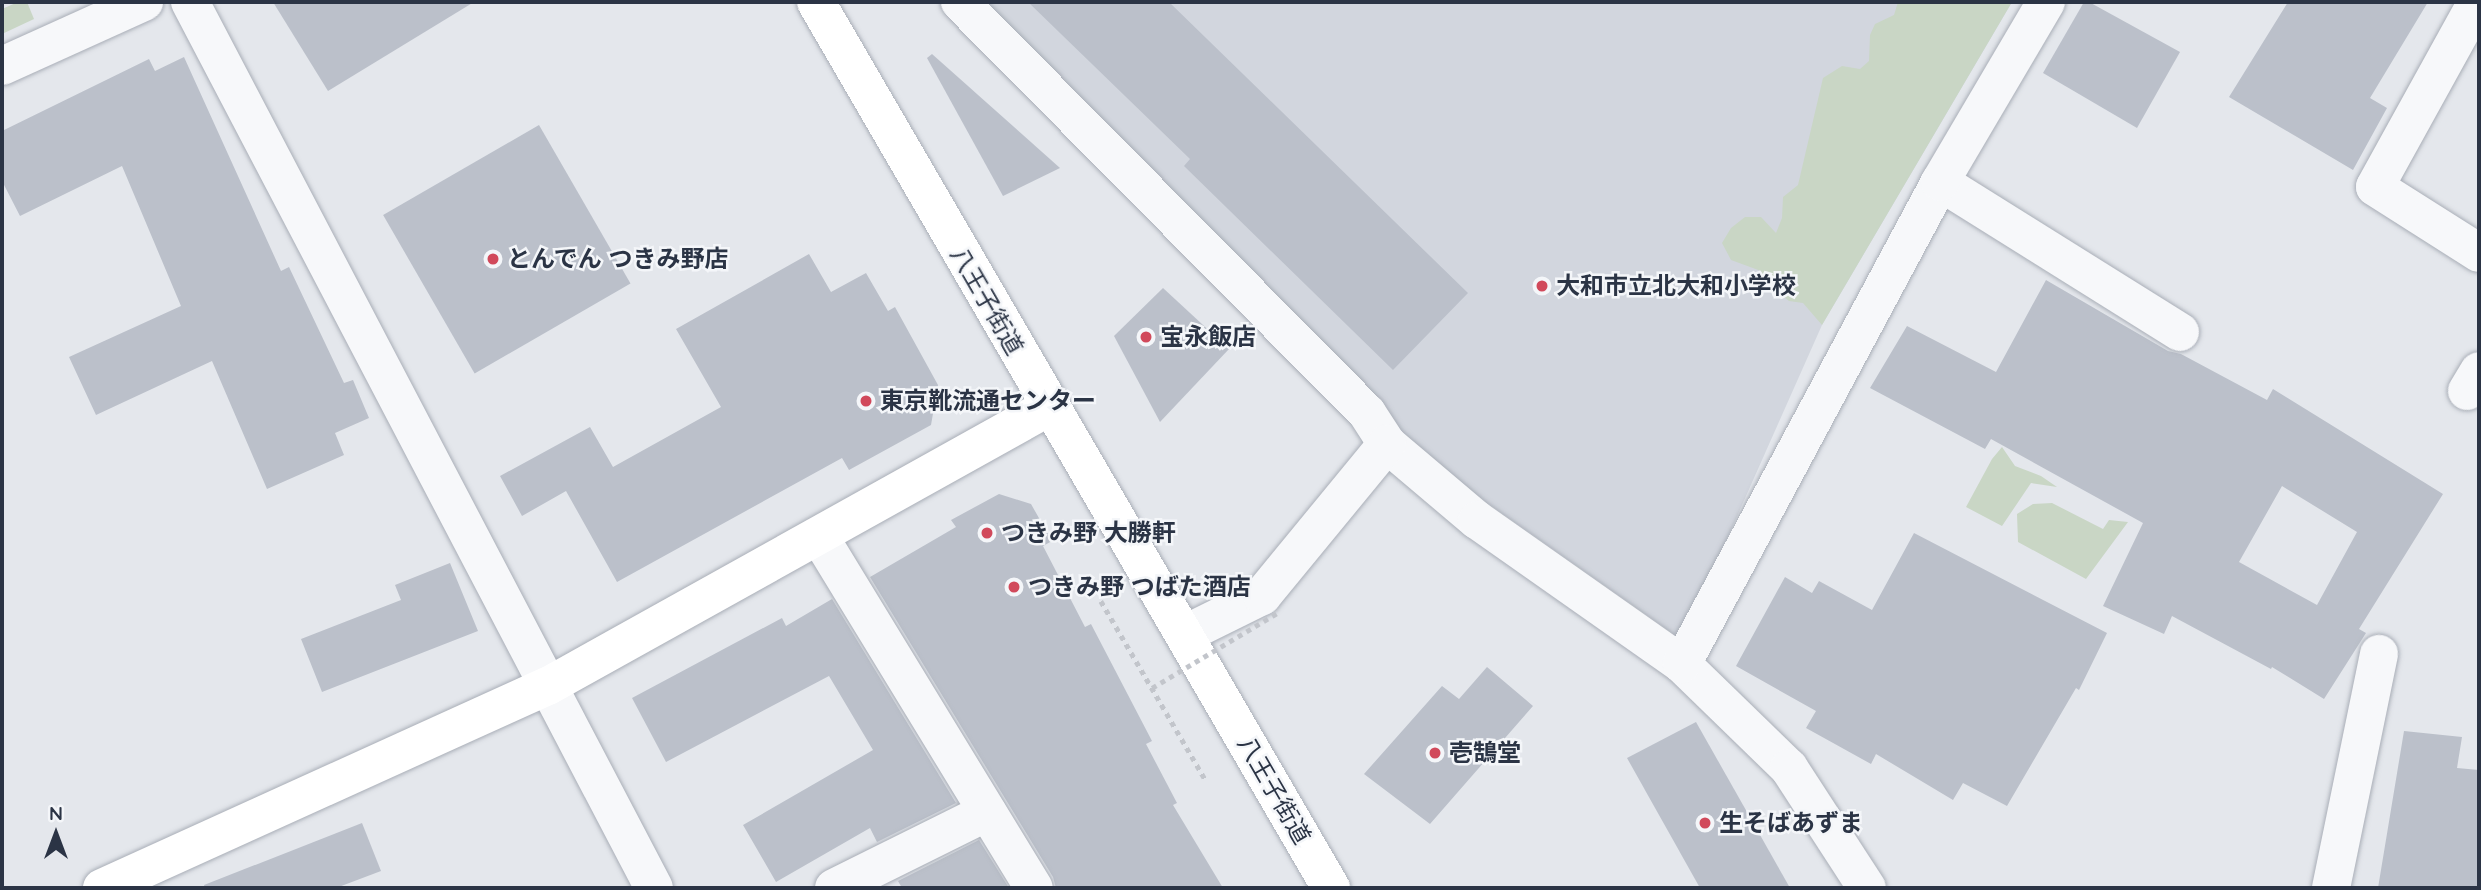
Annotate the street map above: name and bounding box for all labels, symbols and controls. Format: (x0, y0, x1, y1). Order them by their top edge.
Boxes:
street label: 八王子街道 (945, 242, 1029, 360)
place label: とんでん つきみ野店 (507, 245, 730, 273)
marker: とんでん つきみ野店 (485, 251, 501, 267)
place label: 大和市立北大和小学校 (1556, 272, 1796, 300)
marker: 大和市立北大和小学校 (1534, 278, 1550, 294)
place label: 宝永飯店 (1160, 323, 1256, 351)
marker: 宝永飯店 (1138, 329, 1154, 345)
place label: 東京靴流通センター (880, 387, 1096, 415)
marker: 東京靴流通センター (858, 393, 874, 409)
place label: つきみ野 大勝軒 (1001, 519, 1176, 547)
marker: つきみ野 大勝軒 (979, 525, 995, 541)
place label: つきみ野 つばた酒店 (1028, 573, 1251, 601)
marker: つきみ野 つばた酒店 (1006, 579, 1022, 595)
street label: 八王子街道 (1232, 731, 1316, 849)
place label: 壱鵠堂 (1449, 739, 1521, 767)
marker: 壱鵠堂 (1427, 745, 1443, 761)
north arrow (21, 799, 91, 869)
text: N (49, 801, 63, 825)
place label: 生そばあずま (1719, 809, 1863, 837)
marker: 生そばあずま (1697, 815, 1713, 831)

